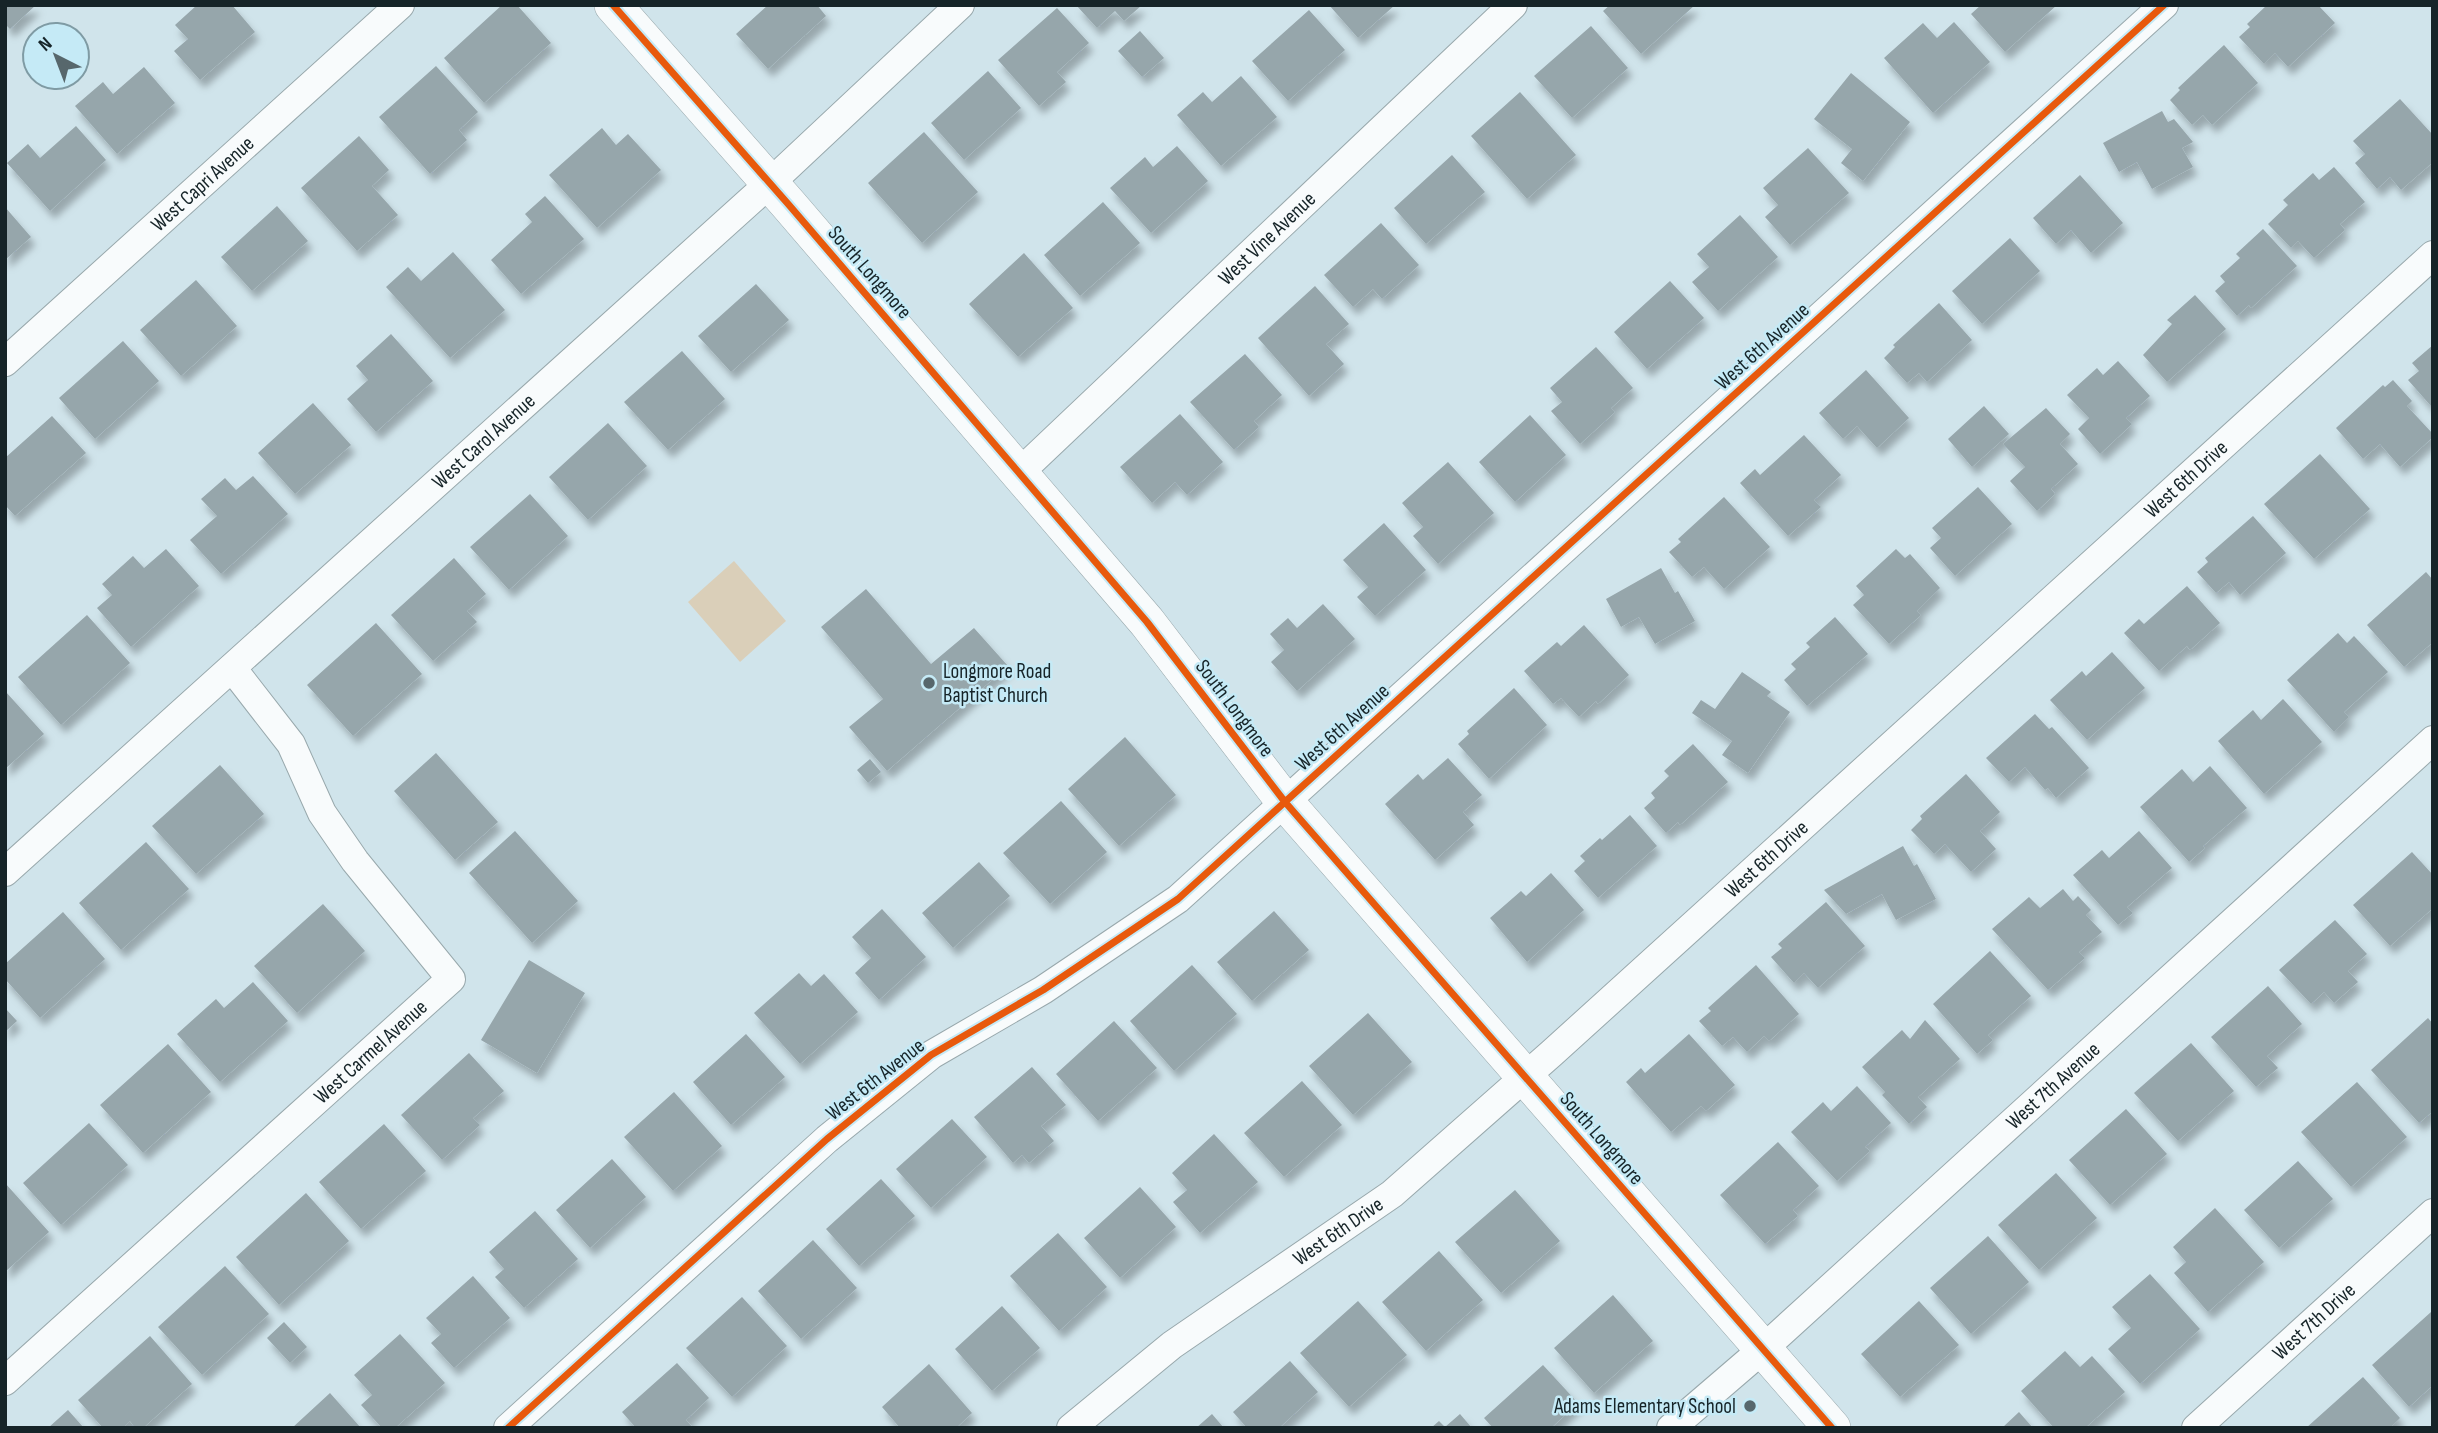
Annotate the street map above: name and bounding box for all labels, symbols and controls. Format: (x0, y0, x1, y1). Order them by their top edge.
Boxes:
north arrow (21, 21, 91, 91)
text: N (34, 33, 57, 56)
street label: West Capri Avenue (146, 131, 259, 237)
street label: West Vine Avenue (1213, 187, 1321, 290)
street label: South Longmore (822, 221, 917, 324)
street label: West 6th Avenue (1710, 297, 1815, 395)
street label: West Carol Avenue (427, 389, 541, 494)
street label: West 6th Drive (2139, 435, 2233, 523)
street label: South Longmore (1190, 655, 1279, 762)
place label: Longmore Road Baptist Church (943, 659, 1051, 708)
marker: Longmore Road Baptist Church (921, 675, 937, 691)
street label: West 6th Avenue (1290, 678, 1395, 776)
street label: West 6th Drive (1720, 815, 1813, 903)
street label: West Carmel Avenue (309, 995, 433, 1109)
street label: West 6th Avenue (821, 1033, 930, 1126)
street label: West 7th Avenue (2001, 1037, 2105, 1135)
street label: South Longmore (1554, 1087, 1649, 1190)
street label: West 6th Drive (1288, 1192, 1388, 1271)
street label: West 7th Drive (2268, 1278, 2361, 1365)
place label: Adams Elementary School (1553, 1394, 1736, 1419)
marker: Adams Elementary School (1742, 1398, 1758, 1414)

